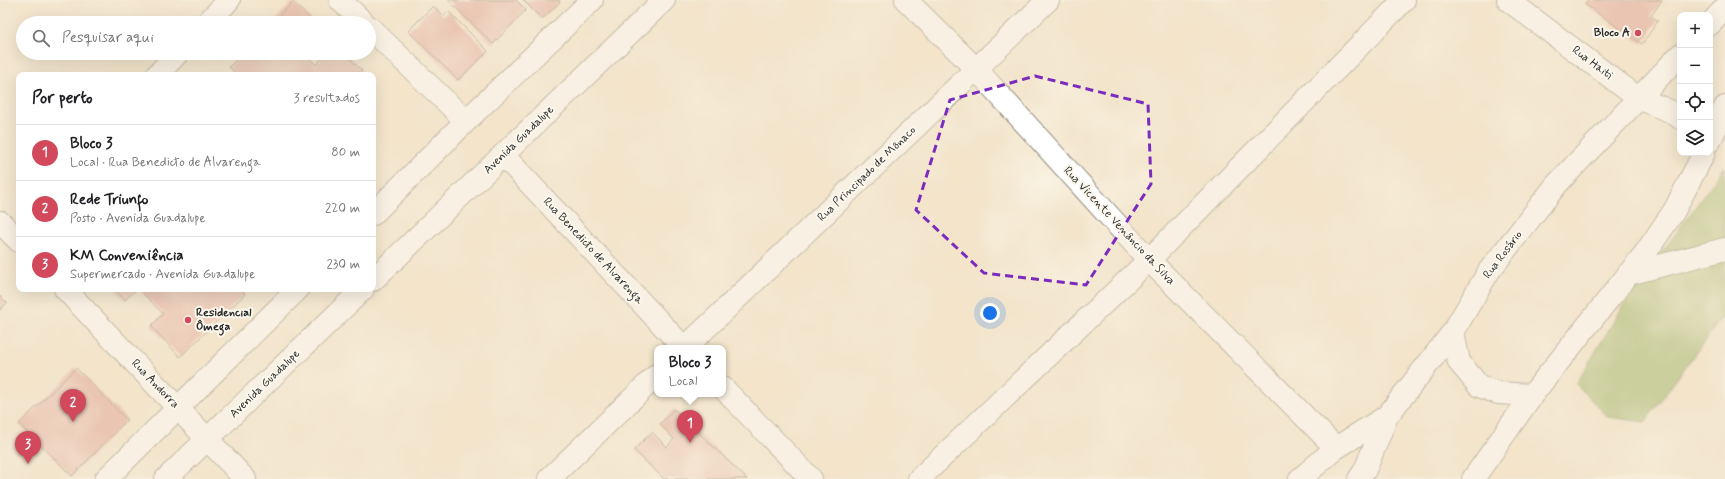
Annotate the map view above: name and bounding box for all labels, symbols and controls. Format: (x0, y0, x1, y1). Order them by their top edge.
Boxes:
map controls (1677, 12, 1713, 156)
button: + (1677, 12, 1713, 48)
search box (16, 16, 376, 60)
place label: Bloco A (1594, 25, 1630, 41)
icon: search (30, 27, 52, 49)
text: Pesquisar aqui (62, 28, 154, 48)
marker: Bloco A (1633, 28, 1643, 38)
street label: Rua Haiti (1568, 42, 1616, 84)
button: − (1677, 48, 1713, 84)
button: locate (1677, 84, 1713, 120)
text: Por perto (32, 87, 93, 109)
text: 3 resultados (294, 90, 360, 107)
street label: Avenida Guadalupe (480, 102, 558, 178)
button: layers (1677, 120, 1713, 156)
street label: Rua Principado de Mônaco (814, 123, 920, 225)
text: Bloco 3 (70, 134, 112, 154)
text: 1 (42, 144, 48, 161)
text: 80 m (331, 144, 360, 161)
text: Local · Rua Benedicto de Alvarenga (70, 154, 261, 171)
street label: Rua Vicente Venâncio da Silva (1060, 163, 1178, 289)
text: Rede Triunfo (70, 190, 148, 210)
street label: Rua Benedicto de Alvarenga (538, 194, 647, 309)
text: 2 (42, 200, 48, 217)
text: 220 m (325, 200, 360, 217)
text: Posto · Avenida Guadalupe (70, 210, 206, 227)
street label: Rua Rosário (1480, 228, 1526, 282)
text: KM Conveniência (70, 246, 184, 266)
text: 3 (42, 256, 48, 273)
text: 230 m (326, 256, 360, 273)
text: Supermercado · Avenida Guadalupe (70, 266, 255, 283)
your location (980, 303, 1000, 323)
place label: Residencial Ômega (196, 305, 252, 336)
marker: Residencial Ômega (183, 315, 193, 325)
popup (654, 345, 726, 397)
street label: Avenida Guadalupe (226, 346, 304, 422)
text: Bloco 3 (669, 353, 711, 373)
street label: Rua Andorra (127, 356, 183, 412)
text: Local (669, 373, 697, 390)
pin: 2 (60, 389, 86, 422)
pin: 1 (677, 410, 703, 443)
pin: 3 (15, 431, 41, 464)

